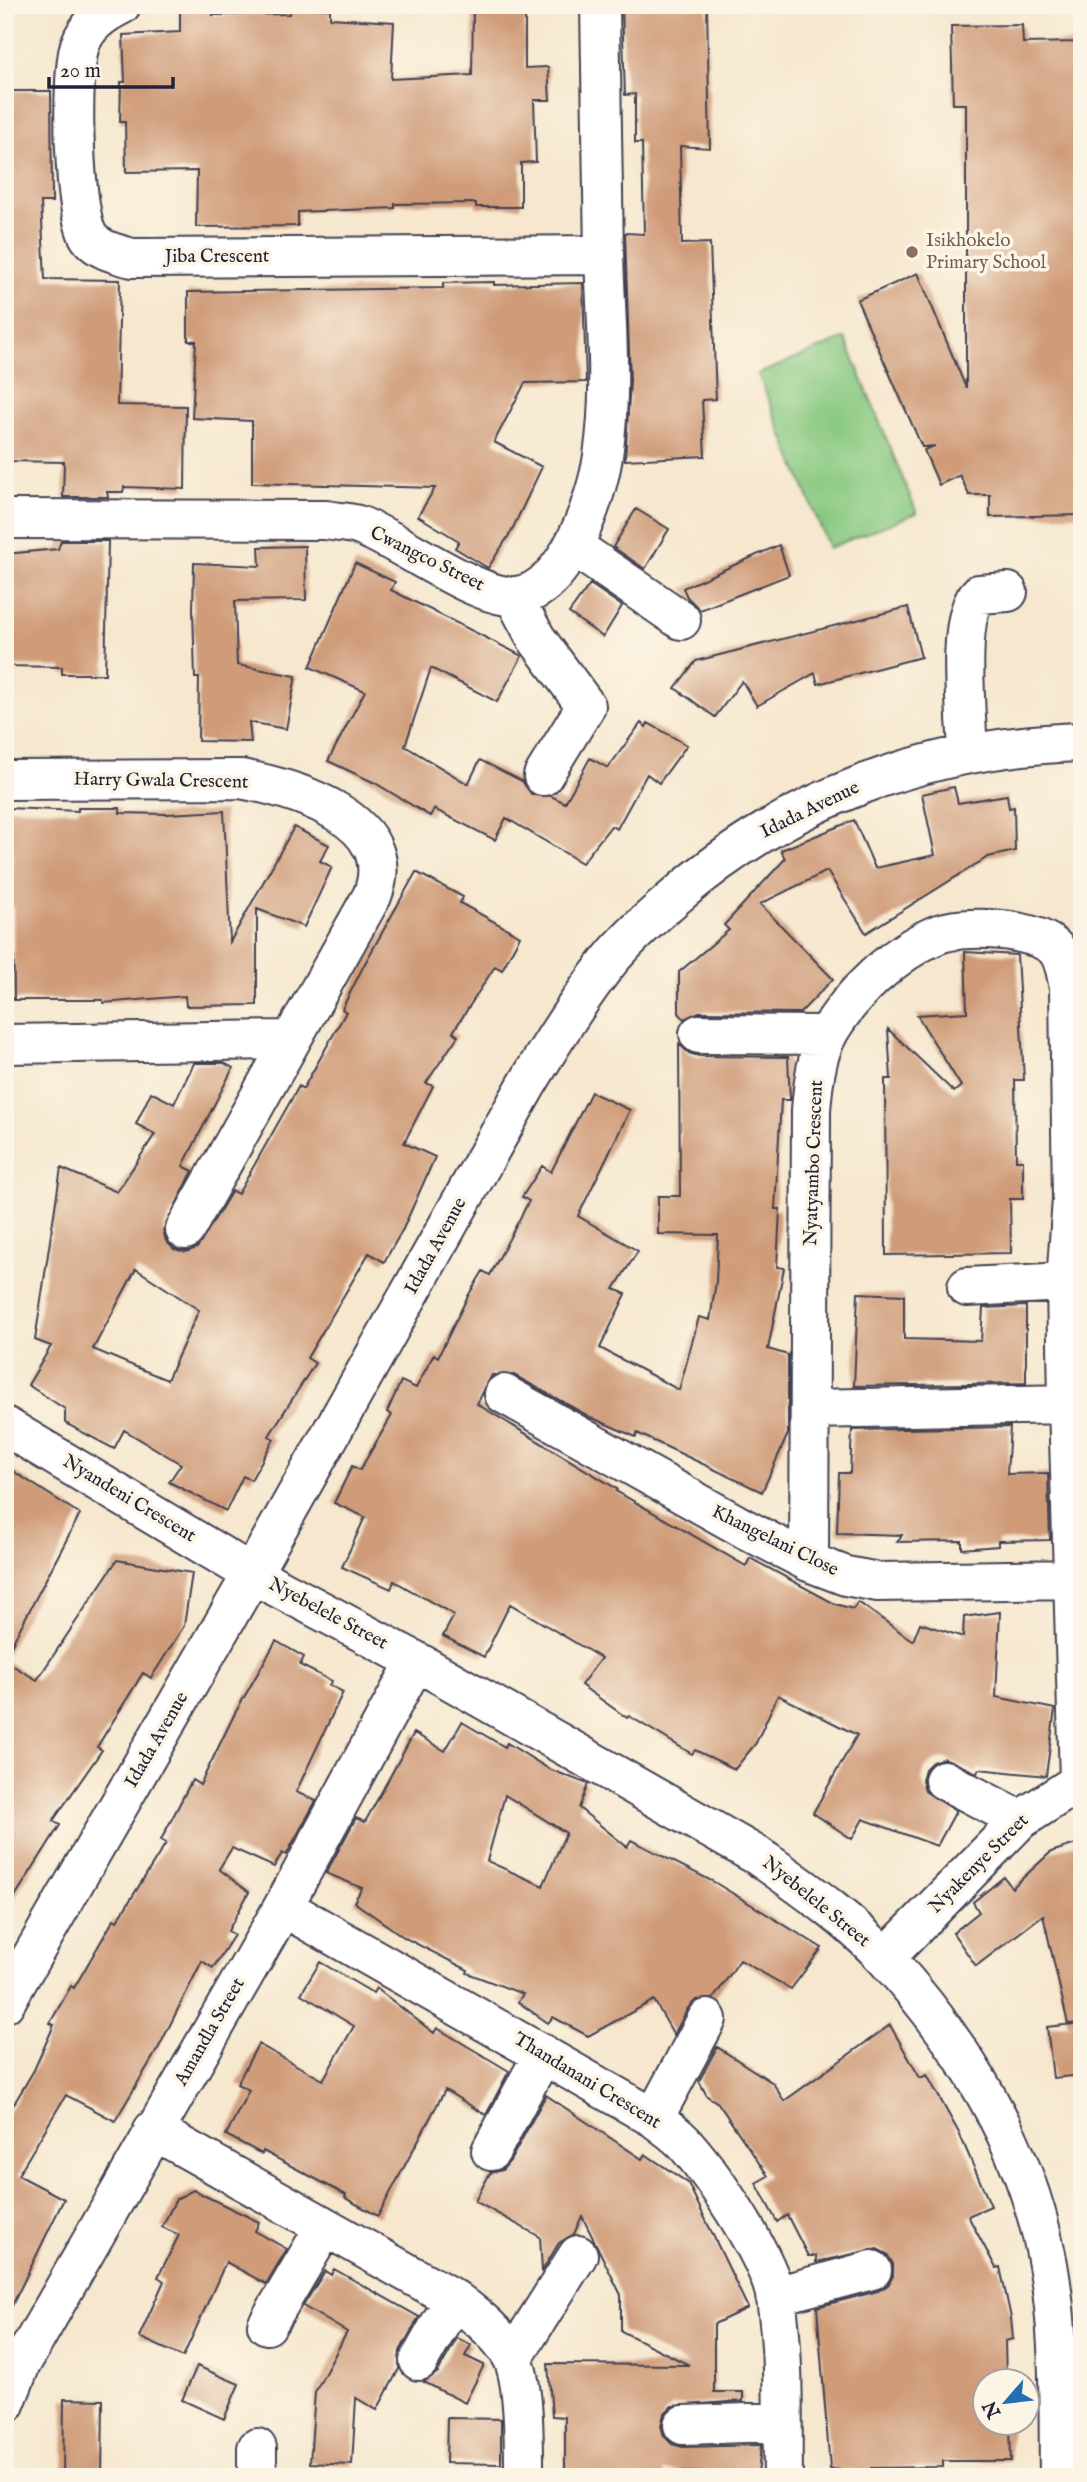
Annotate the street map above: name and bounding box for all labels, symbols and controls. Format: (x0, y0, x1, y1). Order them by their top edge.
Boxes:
scale bar (49, 46, 173, 90)
text: 20 m (60, 58, 101, 85)
place label: Isikhokelo Primary School (926, 229, 1047, 275)
marker: Isikhokelo Primary School (904, 244, 920, 260)
street label: Jiba Crescent (163, 245, 270, 269)
street label: Cwangco Street (366, 521, 489, 597)
street label: Harry Gwala Crescent (73, 767, 249, 795)
street label: Idada Avenue (757, 776, 864, 844)
street label: Nyatyambo Crescent (799, 1079, 829, 1246)
street label: Idada Avenue (400, 1193, 473, 1299)
street label: Nyandeni Crescent (58, 1450, 200, 1548)
street label: Khangelani Close (708, 1500, 843, 1582)
street label: Nyebelele Street (264, 1572, 392, 1656)
street label: Idada Avenue (120, 1687, 194, 1792)
street label: Nyakenye Street (924, 1809, 1034, 1919)
street label: Nyebelele Street (757, 1851, 875, 1953)
street label: Amandla Street (169, 1973, 251, 2091)
street label: Thandanani Crescent (509, 2028, 665, 2135)
north arrow (972, 2366, 1042, 2436)
text: N (978, 2396, 1008, 2423)

